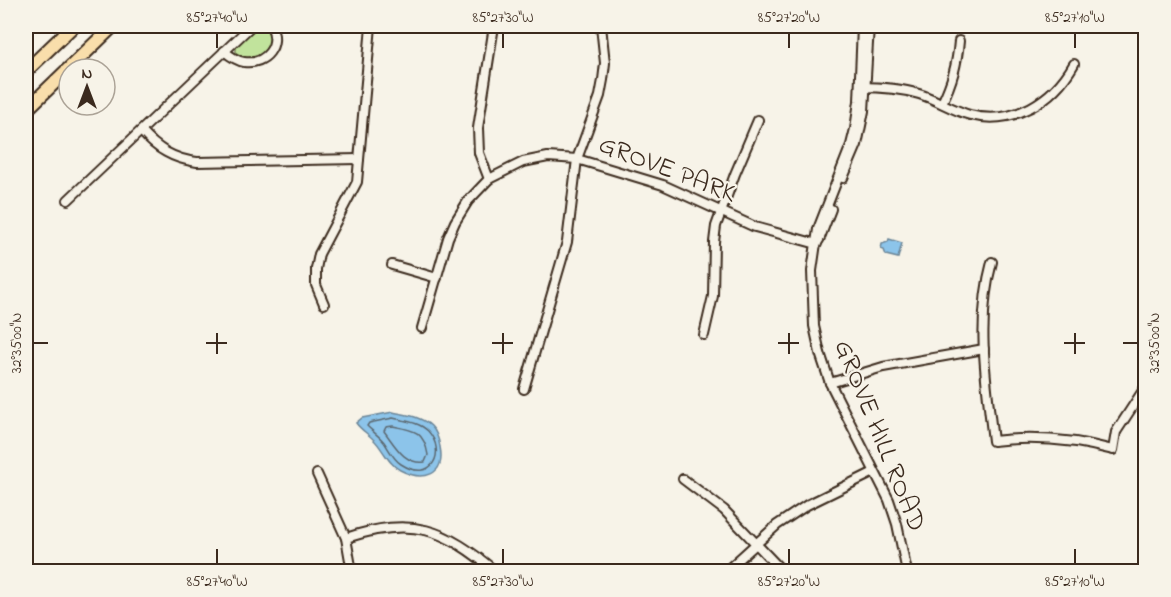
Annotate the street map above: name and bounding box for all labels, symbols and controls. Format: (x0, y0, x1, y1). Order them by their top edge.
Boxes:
text: 85°27'40"W (186, 7, 248, 29)
text: 85°27'30"W (472, 7, 534, 29)
text: 85°27'20"W (758, 7, 820, 29)
text: 85°27'10"W (1045, 7, 1105, 29)
north arrow (57, 57, 117, 117)
text: N (82, 62, 93, 86)
street label: GROVE PARK (593, 126, 742, 214)
text: 32°35'00"N (6, 313, 28, 373)
text: 32°35'00"N (1144, 313, 1166, 373)
street label: GROVE HILL ROAD (823, 334, 935, 538)
text: 85°27'40"W (186, 571, 248, 593)
text: 85°27'30"W (472, 571, 534, 593)
text: 85°27'20"W (758, 571, 820, 593)
text: 85°27'10"W (1045, 571, 1105, 593)

